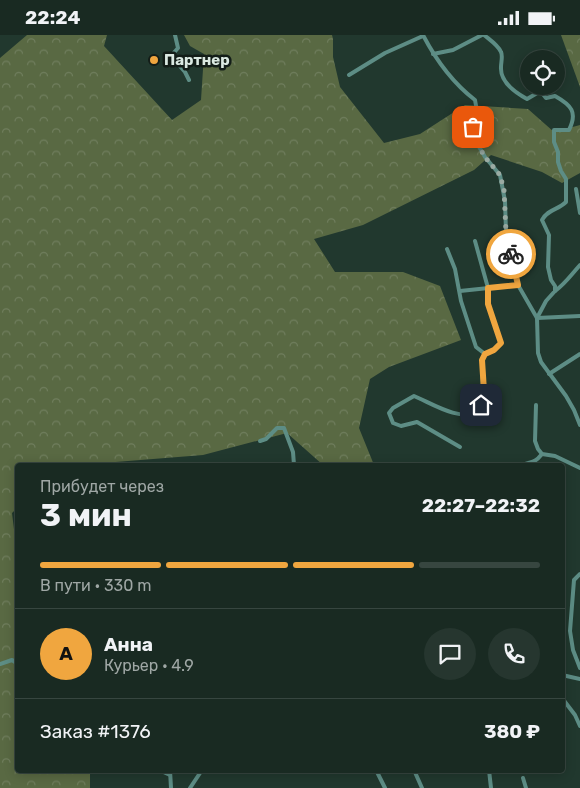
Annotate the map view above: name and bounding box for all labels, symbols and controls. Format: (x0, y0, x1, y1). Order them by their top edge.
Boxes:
text: 22:24 (25, 6, 81, 29)
map controls (520, 50, 565, 95)
button: locate (520, 50, 565, 95)
place label: Партнер (164, 51, 230, 69)
marker: Партнер (148, 54, 160, 66)
pin (452, 106, 494, 148)
icon: bag (459, 113, 487, 141)
courier (486, 229, 536, 279)
icon: bike (497, 240, 525, 268)
pin (460, 384, 502, 426)
icon: home (467, 391, 495, 419)
text: Прибудет через (40, 477, 164, 496)
text: 22:27–22:32 (422, 494, 540, 517)
text: 3 мин (40, 496, 132, 534)
text: В пути · 330 m (40, 576, 151, 595)
button: chat (424, 628, 476, 680)
button: phone (488, 628, 540, 680)
text: Анна (104, 633, 153, 656)
text: А (59, 642, 73, 665)
text: Курьер · 4.9 (104, 656, 194, 675)
text: Заказ #1376 (40, 720, 151, 743)
text: 380 ₽ (484, 720, 540, 743)

